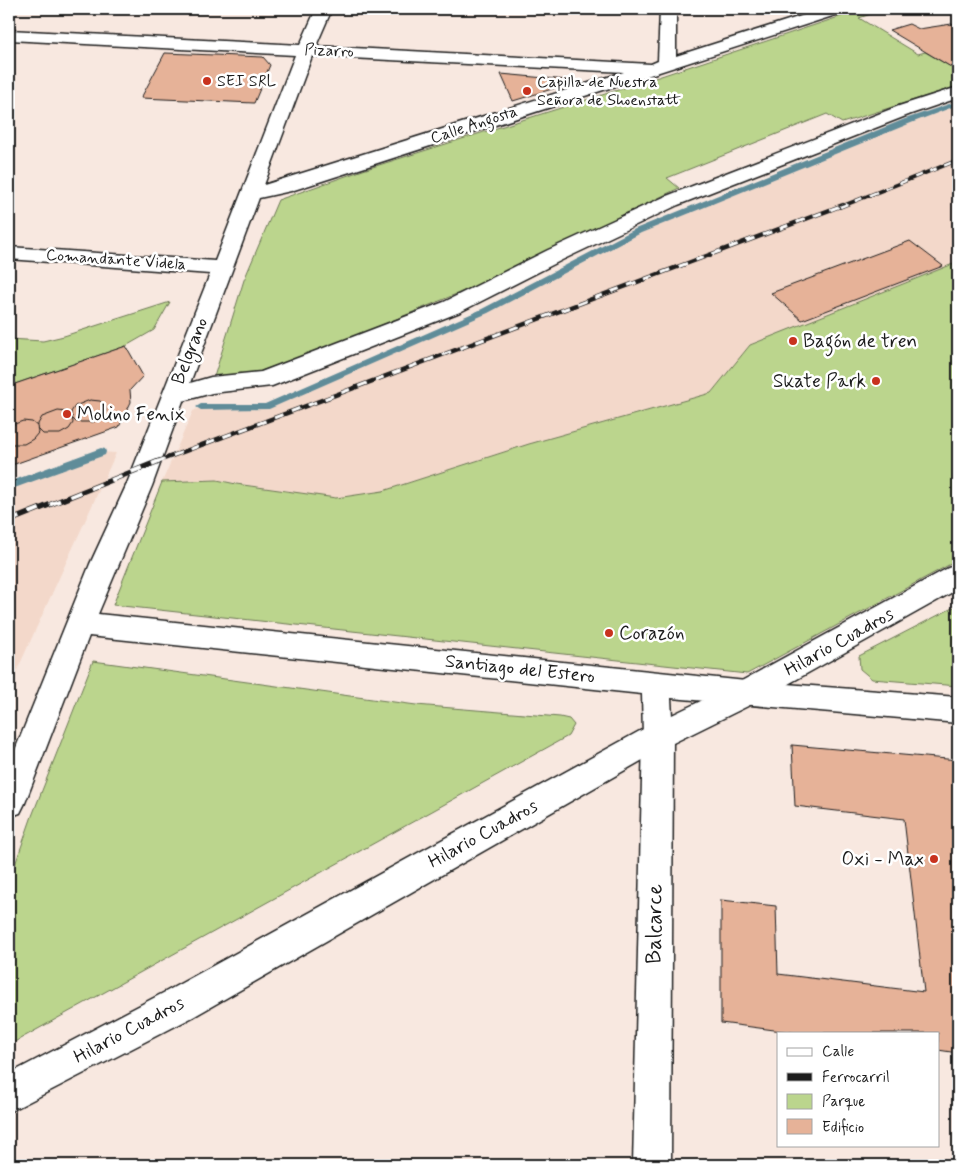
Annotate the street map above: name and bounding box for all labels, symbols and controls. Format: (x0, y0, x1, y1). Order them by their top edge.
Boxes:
street label: Pizarro (304, 39, 354, 63)
place label: SEI SRL (217, 71, 277, 92)
place label: Capilla de Nuestra Señora de Shoenstatt (537, 72, 682, 111)
marker: SEI SRL (201, 75, 213, 87)
marker: Capilla de Nuestra Señora de Shoenstatt (521, 85, 533, 97)
street label: Calle Angosta (428, 101, 520, 150)
street label: Comandante Videla (45, 245, 187, 275)
street label: Belgrano (166, 314, 216, 389)
place label: Bagón de tren (803, 329, 917, 357)
marker: Bagón de tren (787, 335, 799, 347)
place label: Skate Park (773, 369, 866, 394)
marker: Skate Park (870, 375, 882, 387)
place label: Molino Fenix (77, 402, 185, 427)
marker: Molino Fenix (61, 408, 73, 420)
street label: Hilario Cuadros (780, 601, 899, 682)
place label: Corazón (619, 621, 685, 646)
marker: Corazón (603, 627, 615, 639)
street label: Santiago del Estero (444, 649, 596, 690)
street label: Hilario Cuadros (424, 793, 543, 874)
place label: Oxi - Max (841, 847, 924, 872)
marker: Oxi - Max (928, 853, 940, 865)
street label: Balcarce (640, 884, 670, 964)
street label: Hilario Cuadros (69, 990, 189, 1070)
legend (777, 1032, 940, 1146)
text: Calle (822, 1042, 854, 1062)
text: Ferrocarril (822, 1068, 890, 1088)
text: Parque (822, 1092, 865, 1112)
text: Edificio (822, 1118, 864, 1138)

